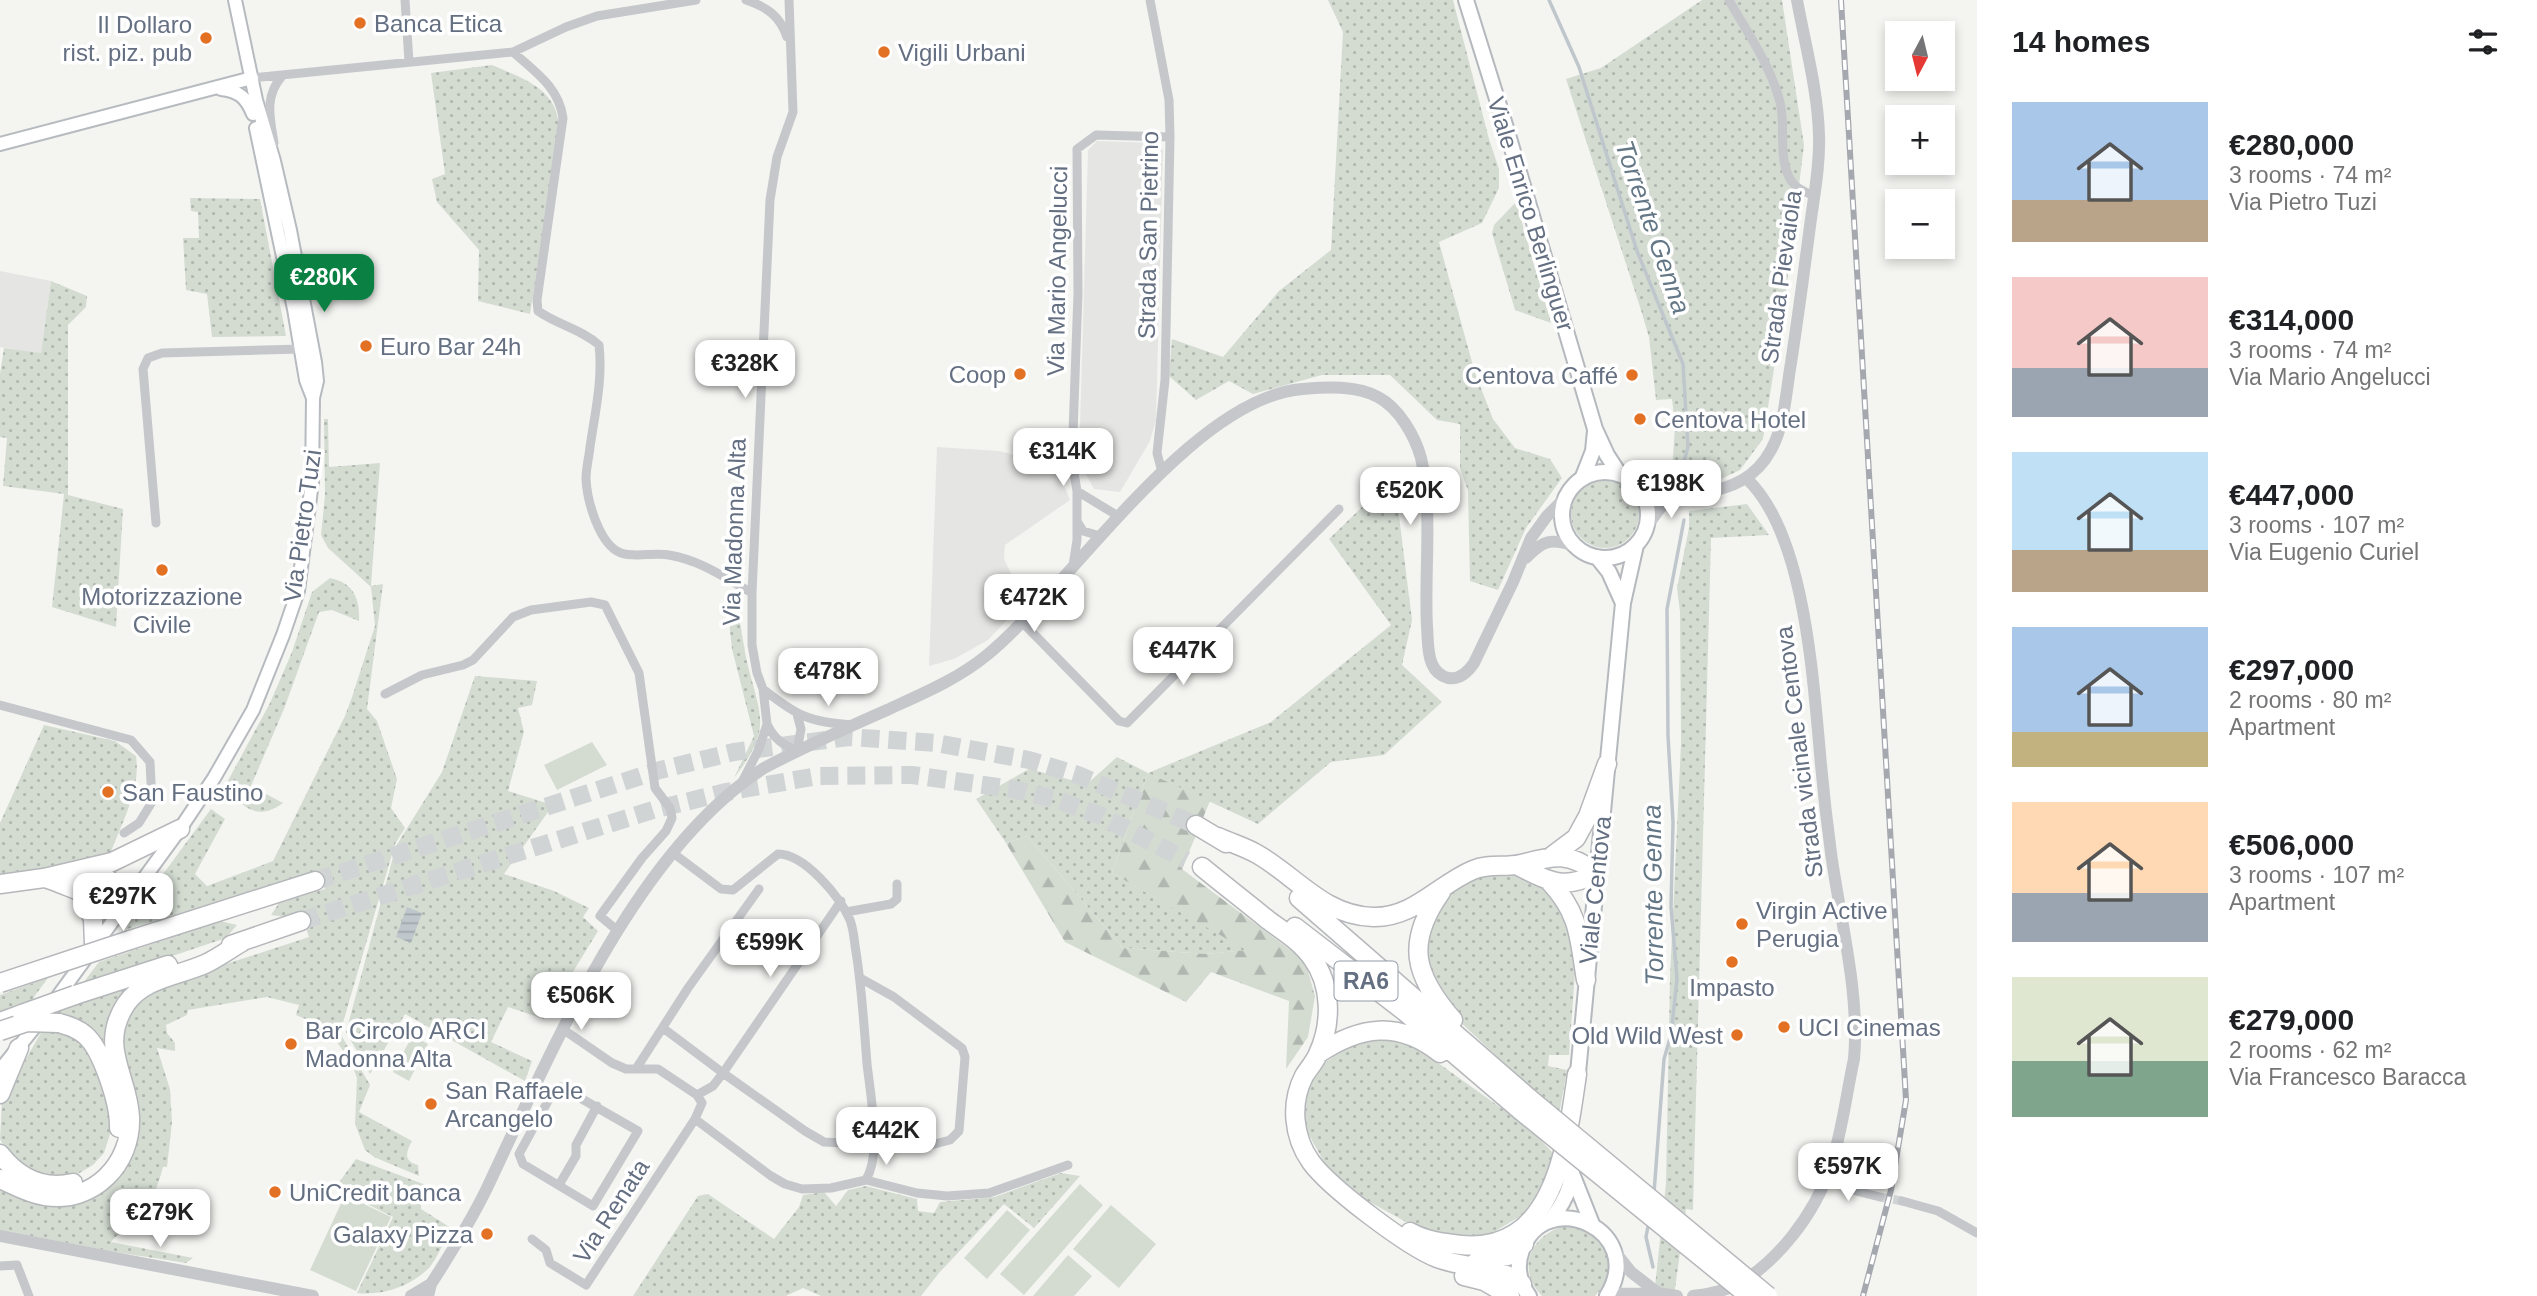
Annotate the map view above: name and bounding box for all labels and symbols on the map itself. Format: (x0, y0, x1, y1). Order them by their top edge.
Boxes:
place label: Banca Etica (374, 10, 503, 37)
place label: Il Dollaro rist. piz. pub (63, 11, 192, 66)
marker: Banca Etica (352, 15, 368, 31)
north arrow (1885, 21, 1955, 91)
marker: Il Dollaro rist. piz. pub (198, 30, 214, 46)
place label: Vigili Urbani (898, 39, 1026, 66)
marker: Vigili Urbani (876, 44, 892, 60)
street label: Viale Enrico Berlinguer (1482, 94, 1580, 334)
street label: Strada San Pietrino (1133, 131, 1163, 339)
water label: Torrente Genna (1609, 136, 1697, 318)
street label: Via Mario Angelucci (1042, 166, 1072, 376)
street label: Strada Pievaiola (1755, 188, 1807, 365)
pin: €280K (275, 254, 373, 314)
place label: Euro Bar 24h (380, 333, 521, 360)
marker: Euro Bar 24h (358, 338, 374, 354)
pin: €328K (696, 340, 794, 400)
place label: Coop (949, 361, 1006, 388)
place label: Centova Caffé (1465, 362, 1618, 389)
marker: Coop (1012, 366, 1028, 382)
marker: Centova Caffé (1624, 367, 1640, 383)
place label: Centova Hotel (1654, 406, 1806, 433)
marker: Centova Hotel (1632, 411, 1648, 427)
pin: €314K (1014, 428, 1112, 488)
street label: Via Madonna Alta (717, 437, 751, 626)
street label: Via Pietro Tuzi (278, 448, 326, 604)
pin: €198K (1622, 461, 1720, 520)
pin: €520K (1361, 468, 1459, 527)
marker: Motorizzazione Civile (154, 562, 170, 578)
pin: €472K (985, 574, 1083, 634)
place label: Motorizzazione Civile (81, 583, 243, 638)
street label: Strada vicinale Centova (1770, 624, 1828, 879)
pin: €447K (1134, 628, 1232, 687)
pin: €478K (779, 648, 877, 708)
place label: San Faustino (122, 779, 263, 806)
marker: San Faustino (100, 784, 116, 800)
water label: Torrente Genna (1636, 804, 1670, 986)
street label: Viale Centova (1574, 814, 1616, 966)
pin: €297K (74, 874, 172, 933)
place label: Virgin Active Perugia (1756, 897, 1888, 952)
marker: Virgin Active Perugia (1734, 916, 1750, 932)
pin: €599K (721, 920, 819, 979)
marker: Impasto (1724, 954, 1740, 970)
road number: RA6 (1334, 962, 1398, 1000)
pin: €506K (532, 972, 630, 1032)
place label: Impasto (1689, 974, 1775, 1001)
place label: UCI Cinemas (1798, 1014, 1941, 1041)
place label: Bar Circolo ARCI Madonna Alta (305, 1017, 486, 1072)
marker: UCI Cinemas (1776, 1019, 1792, 1035)
place label: Old Wild West (1571, 1022, 1723, 1049)
marker: Old Wild West (1729, 1027, 1745, 1043)
marker: Bar Circolo ARCI Madonna Alta (283, 1036, 299, 1052)
place label: San Raffaele Arcangelo (445, 1077, 583, 1132)
marker: San Raffaele Arcangelo (423, 1096, 439, 1112)
pin: €442K (837, 1108, 935, 1167)
pin: €597K (1799, 1144, 1897, 1203)
street label: Via Renata (567, 1153, 655, 1268)
place label: UniCredit banca (289, 1179, 462, 1206)
marker: UniCredit banca (267, 1184, 283, 1200)
pin: €279K (111, 1190, 209, 1249)
place label: Galaxy Pizza (333, 1221, 474, 1248)
marker: Galaxy Pizza (479, 1226, 495, 1242)

